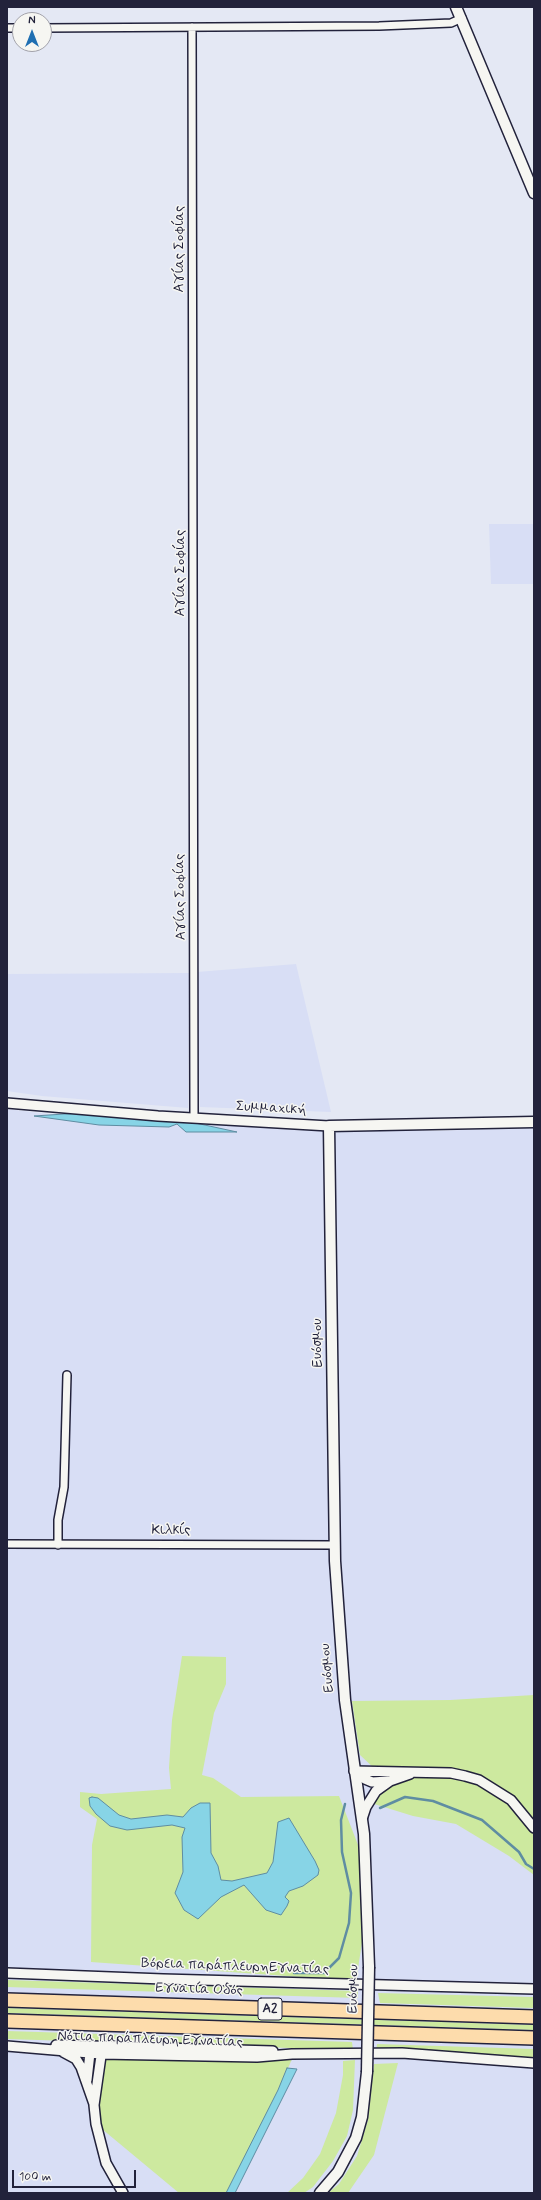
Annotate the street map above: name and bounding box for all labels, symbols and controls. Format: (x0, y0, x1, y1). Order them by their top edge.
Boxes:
north arrow (12, 12, 52, 52)
text: N (28, 14, 36, 28)
street label: Αγίας Σοφίας (172, 206, 188, 292)
street label: Αγίας Σοφίας (173, 530, 189, 616)
street label: Αγίας Σοφίας (172, 853, 190, 941)
street label: Συμμαχική (235, 1099, 307, 1119)
street label: Ευόσμου (310, 1318, 326, 1368)
street label: Κιλκίς (152, 1523, 190, 1539)
street label: Ευόσμου (317, 1643, 339, 1693)
street label: Βόρεια παράπλευρηΕγνατίας (141, 1955, 329, 1979)
street label: Ευόσμου (345, 1964, 363, 2014)
street label: Εγνατία Οδός (155, 1980, 243, 2000)
road number: Α2 (258, 1998, 282, 2020)
street label: Νότια παράπλευρη Εγνατίας (57, 2028, 243, 2052)
scale bar (14, 2162, 138, 2188)
text: 100 m (19, 2169, 51, 2185)

